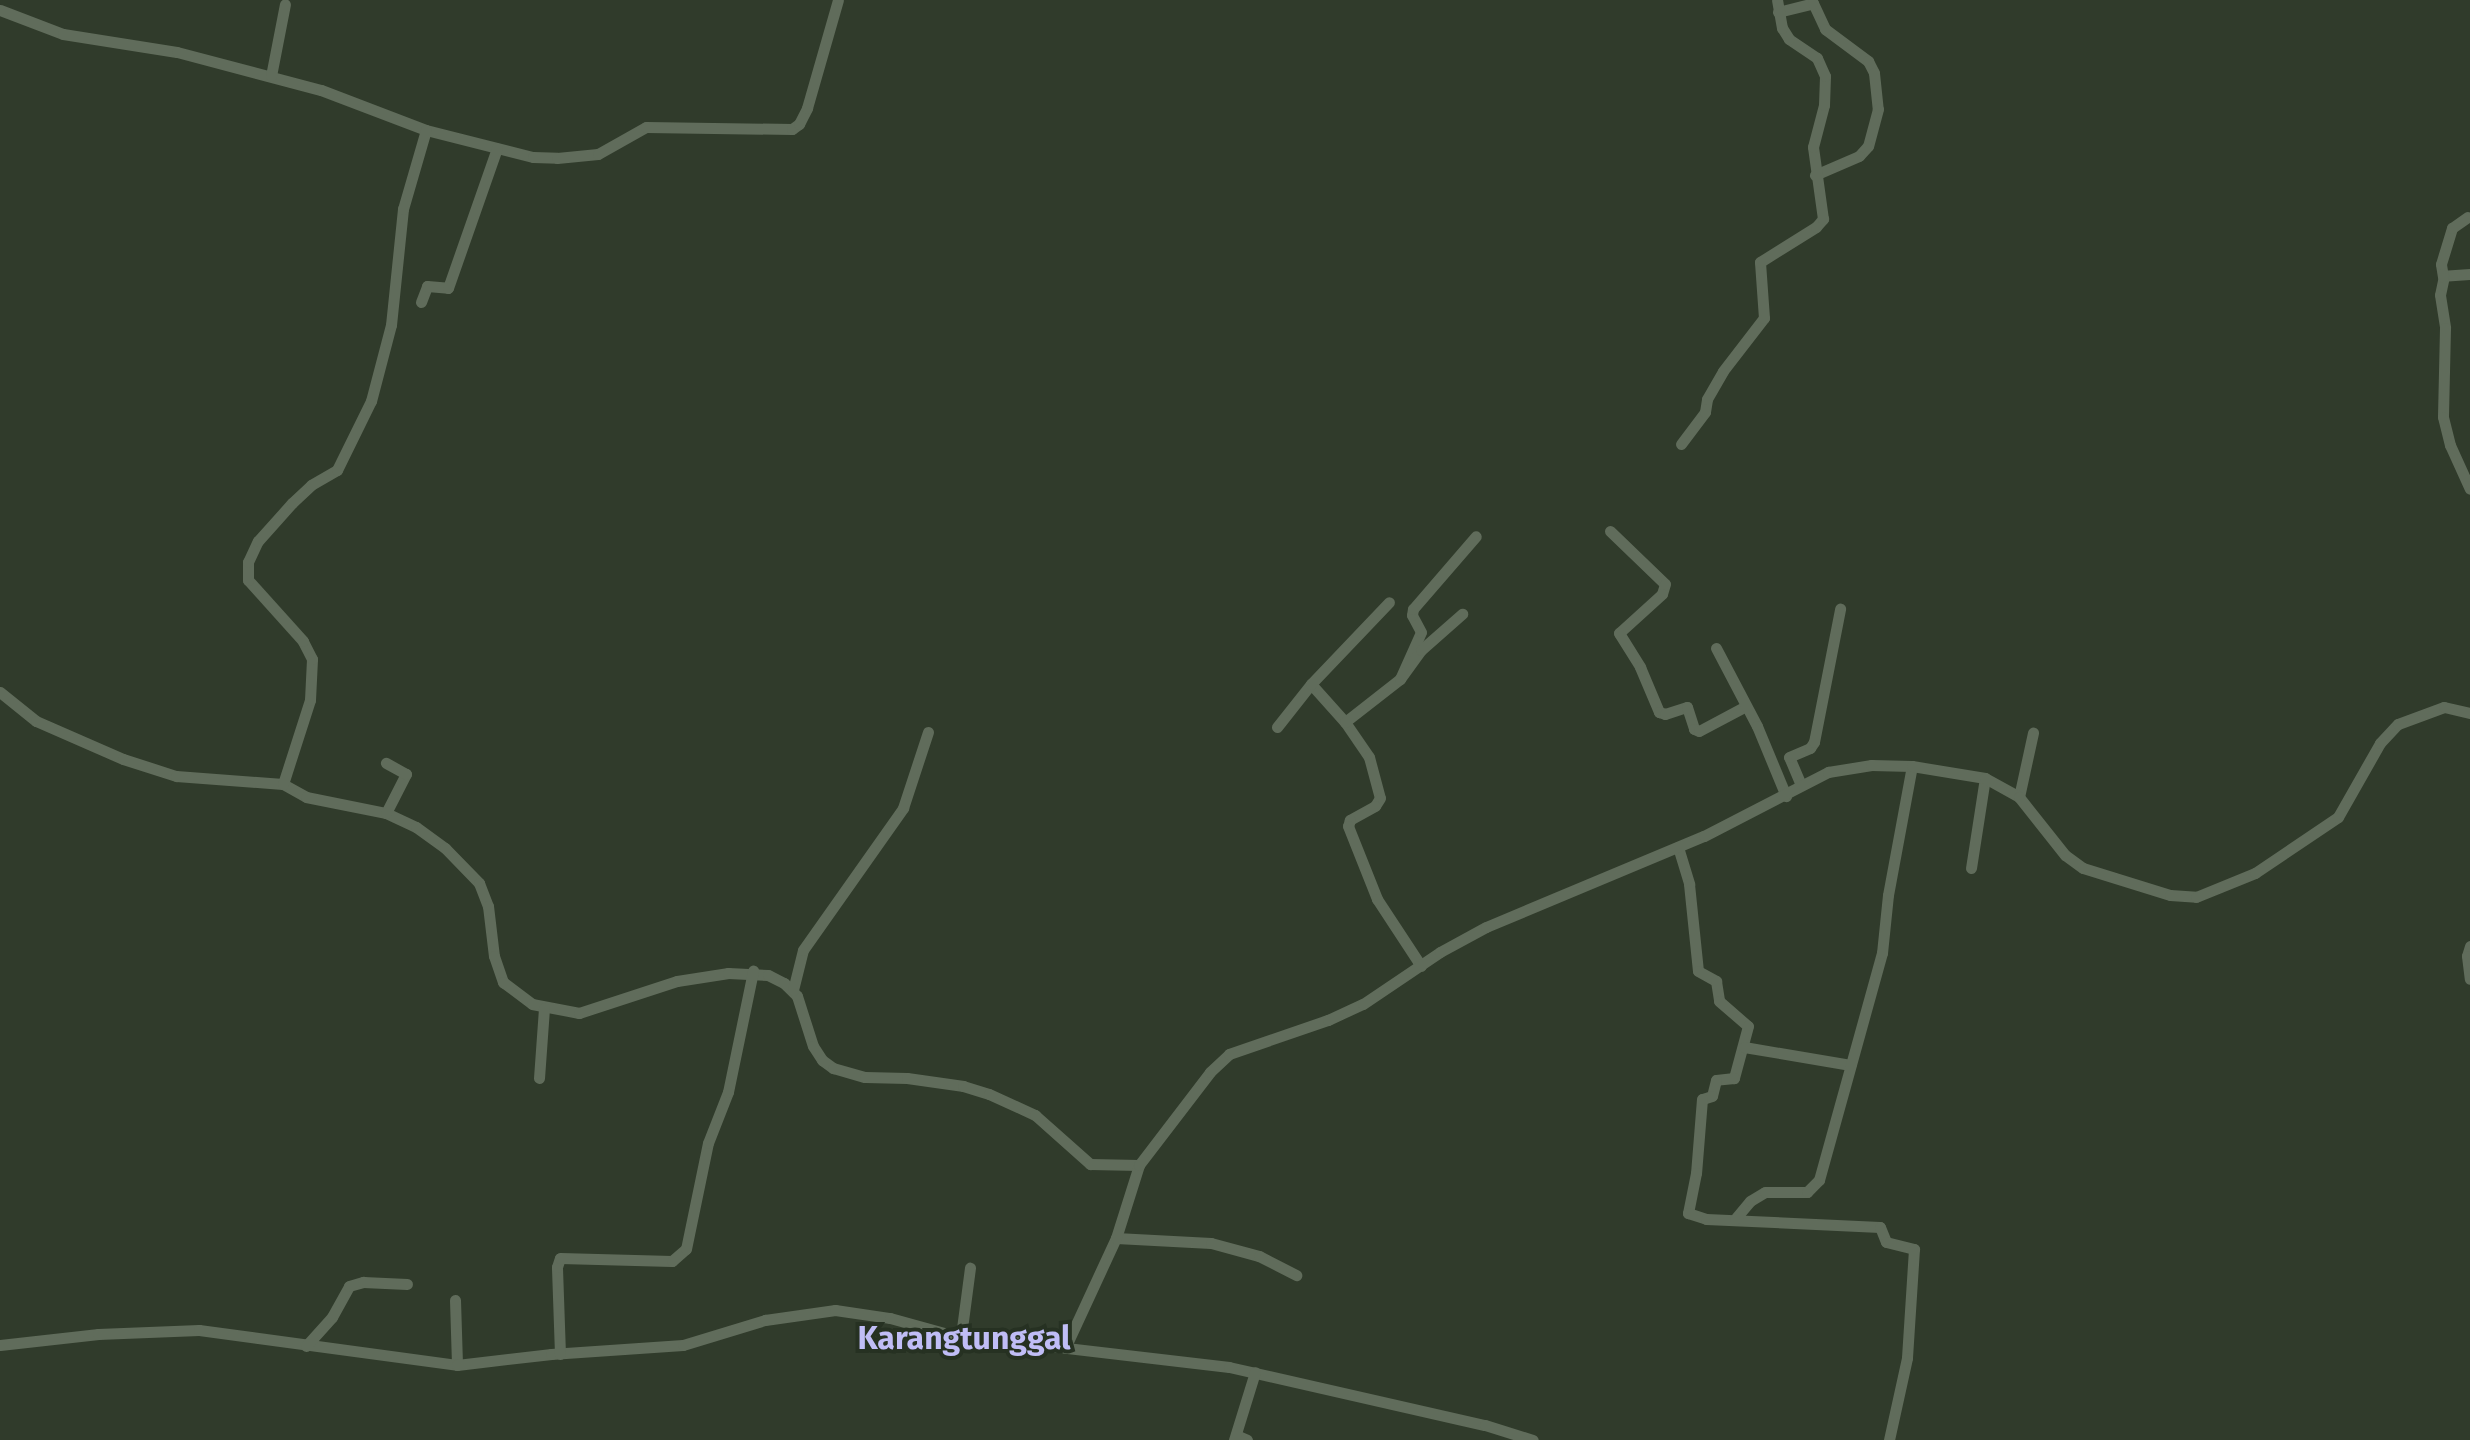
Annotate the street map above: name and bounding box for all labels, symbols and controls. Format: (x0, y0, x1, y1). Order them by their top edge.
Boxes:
district label: Karangtunggal (857, 1319, 1071, 1357)

